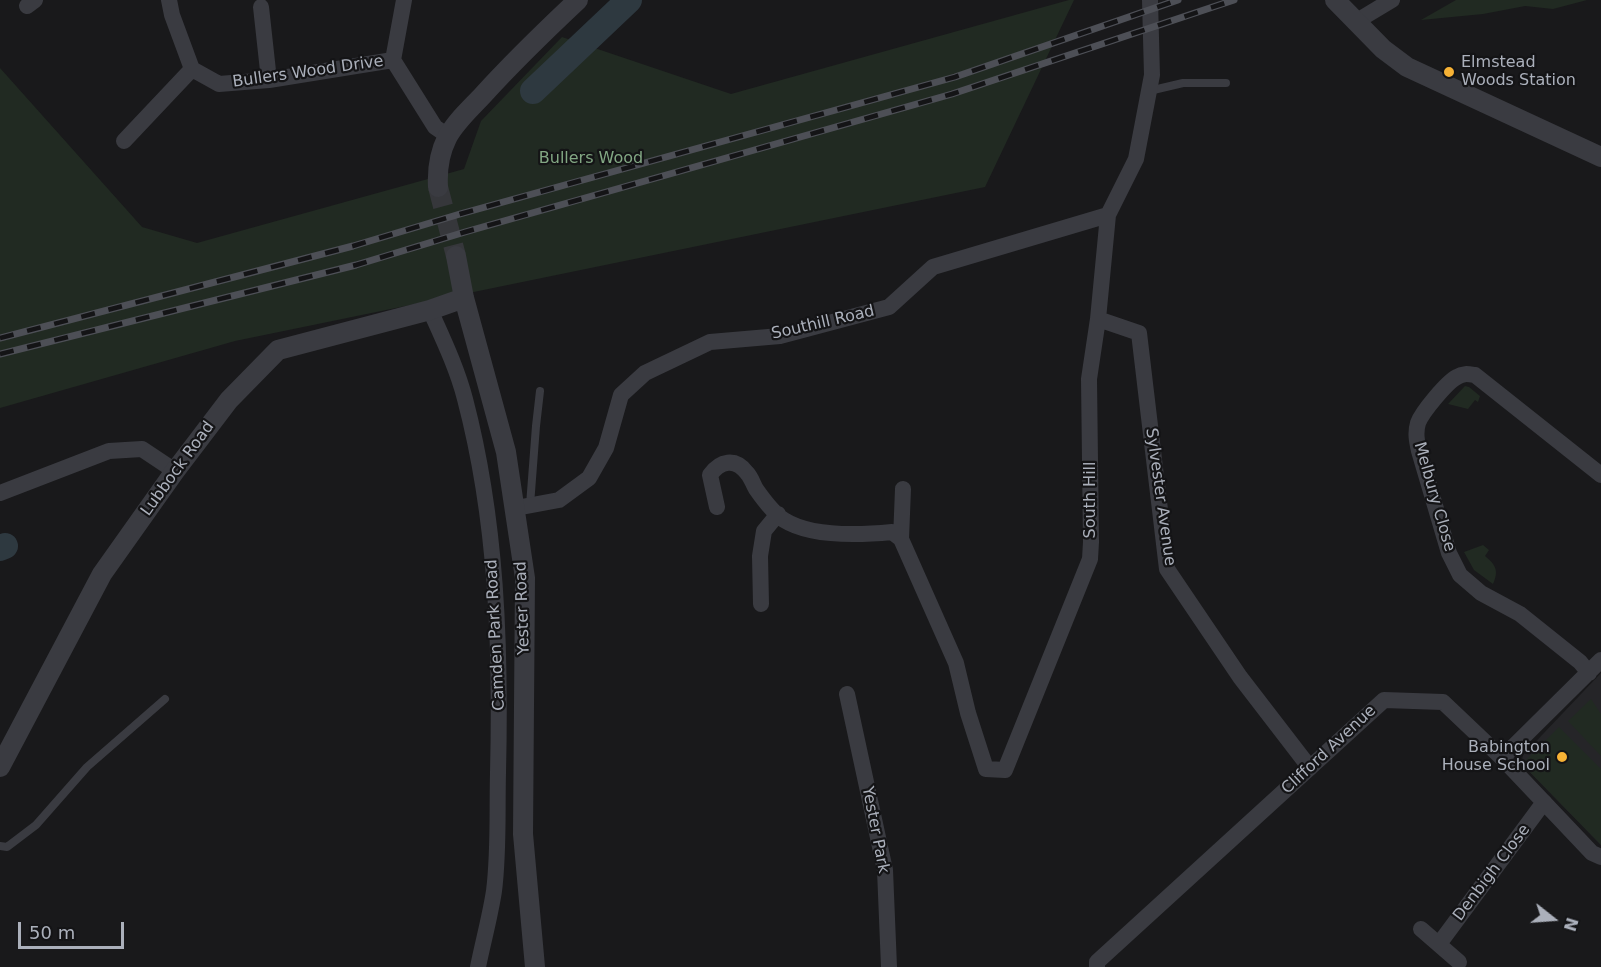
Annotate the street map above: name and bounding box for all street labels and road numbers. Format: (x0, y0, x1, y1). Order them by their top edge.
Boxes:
street label: Bullers Wood Drive (231, 52, 385, 92)
street label: Southill Road (770, 302, 876, 344)
street label: Lubbock Road (137, 418, 219, 520)
street label: Sylvester Avenue (1141, 427, 1179, 567)
street label: Melbury Close (1409, 440, 1459, 554)
street label: South Hill (1081, 462, 1101, 538)
street label: Camden Park Road (482, 559, 510, 711)
street label: Yester Road (512, 561, 534, 655)
street label: Clifford Avenue (1278, 701, 1380, 799)
street label: Yester Park (857, 785, 893, 875)
street label: Denbigh Close (1449, 821, 1535, 925)

